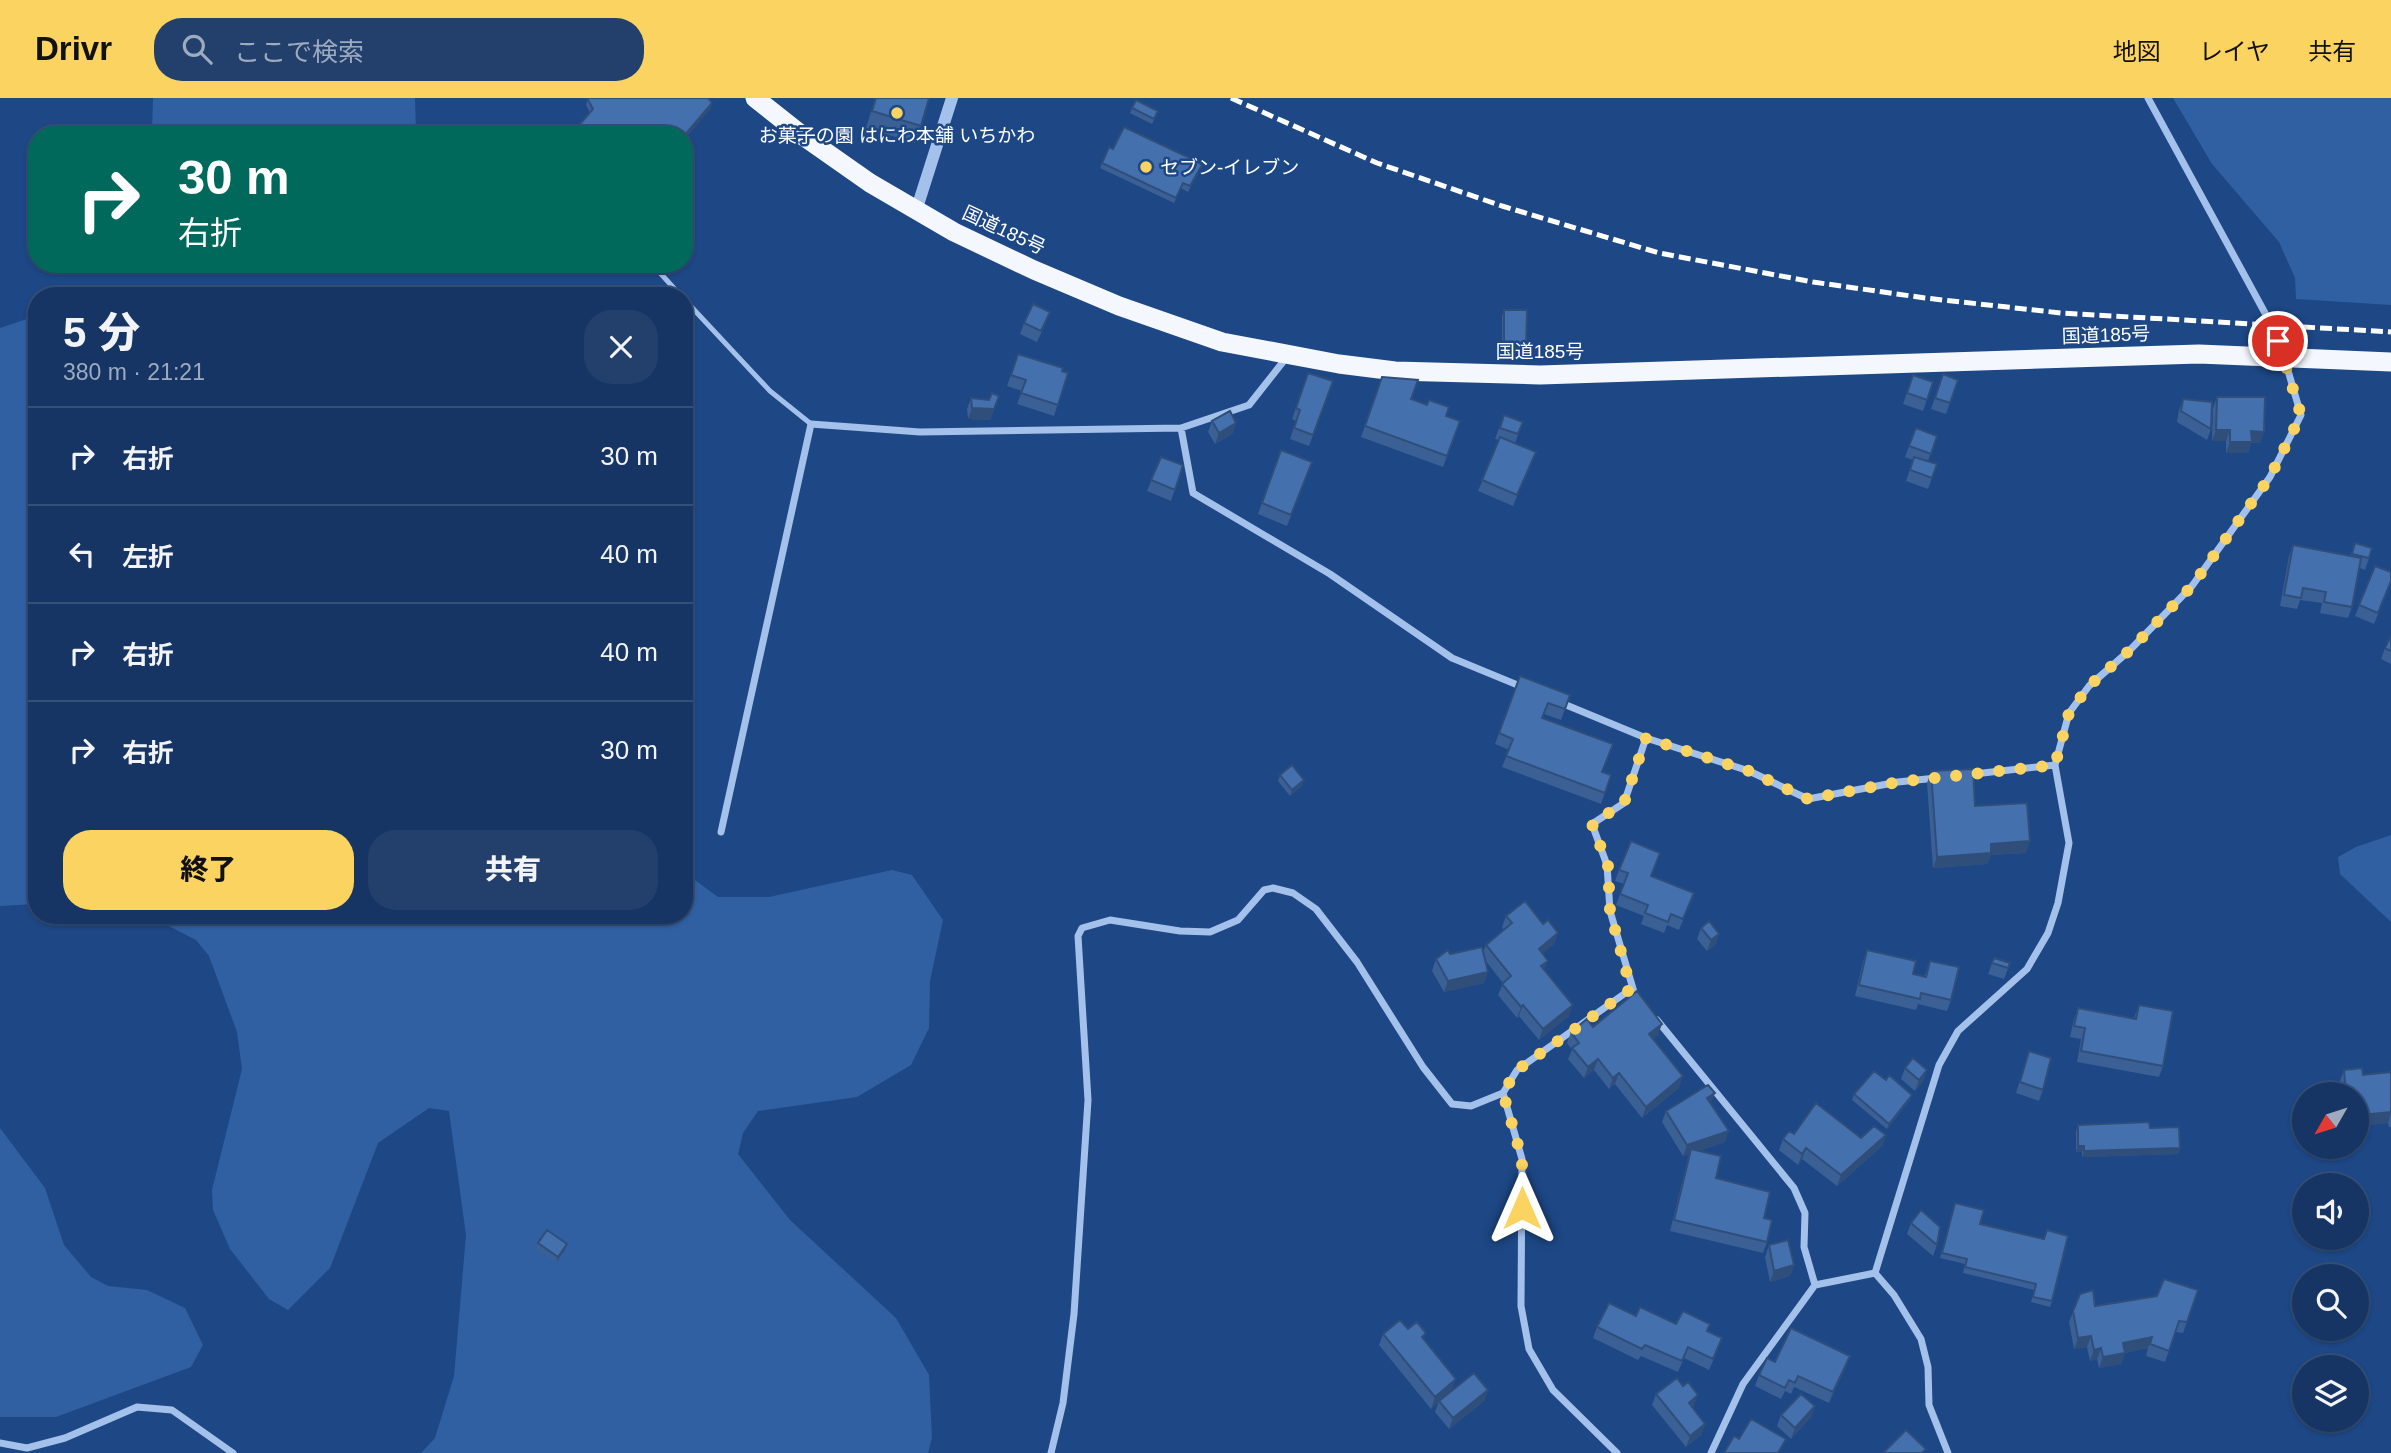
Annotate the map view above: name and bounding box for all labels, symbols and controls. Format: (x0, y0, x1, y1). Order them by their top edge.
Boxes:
search box (154, 18, 644, 81)
text: Drivr (35, 30, 112, 67)
icon: search (178, 30, 216, 68)
text: ここで検索 (234, 37, 364, 67)
text: 地図 (2113, 38, 2161, 65)
text: レイヤ (2199, 38, 2270, 65)
text: 共有 (2308, 38, 2356, 65)
marker: お菓子の園 はにわ本舗 いちかわ (889, 105, 905, 121)
place label: お菓子の園 はにわ本舗 いちかわ (759, 125, 1035, 146)
text: 30 m (178, 150, 290, 204)
icon: right (63, 154, 154, 245)
place label: セブン-イレブン (1160, 157, 1299, 178)
marker: セブン-イレブン (1138, 159, 1154, 175)
street label: 国道185号 (959, 202, 1049, 258)
text: 右折 (178, 215, 242, 251)
text: 5 分 (63, 309, 140, 356)
button: close (584, 310, 658, 384)
pin (2248, 311, 2308, 371)
icon: arrive (2259, 322, 2297, 360)
street label: 国道185号 (2061, 323, 2151, 347)
street label: 国道185号 (1496, 341, 1584, 362)
text: 380 m · 21:21 (63, 359, 205, 385)
icon: right (63, 437, 101, 475)
text: 30 m (600, 441, 658, 471)
text: 右折 (122, 444, 174, 474)
icon: left (63, 535, 101, 573)
text: 40 m (600, 539, 658, 569)
text: 左折 (122, 542, 174, 572)
icon: right (63, 633, 101, 671)
text: 40 m (600, 637, 658, 667)
text: 右折 (122, 640, 174, 670)
icon: right (63, 731, 101, 769)
text: 30 m (600, 735, 658, 765)
text: 右折 (122, 738, 174, 768)
button: 終了 (63, 830, 354, 910)
button: 共有 (368, 830, 658, 910)
north arrow (2292, 1082, 2370, 1158)
map controls (2292, 1082, 2369, 1432)
position arrow (1485, 1171, 1559, 1245)
button: sound (2292, 1173, 2369, 1250)
button: search (2292, 1264, 2369, 1341)
button: layers (2292, 1355, 2369, 1432)

